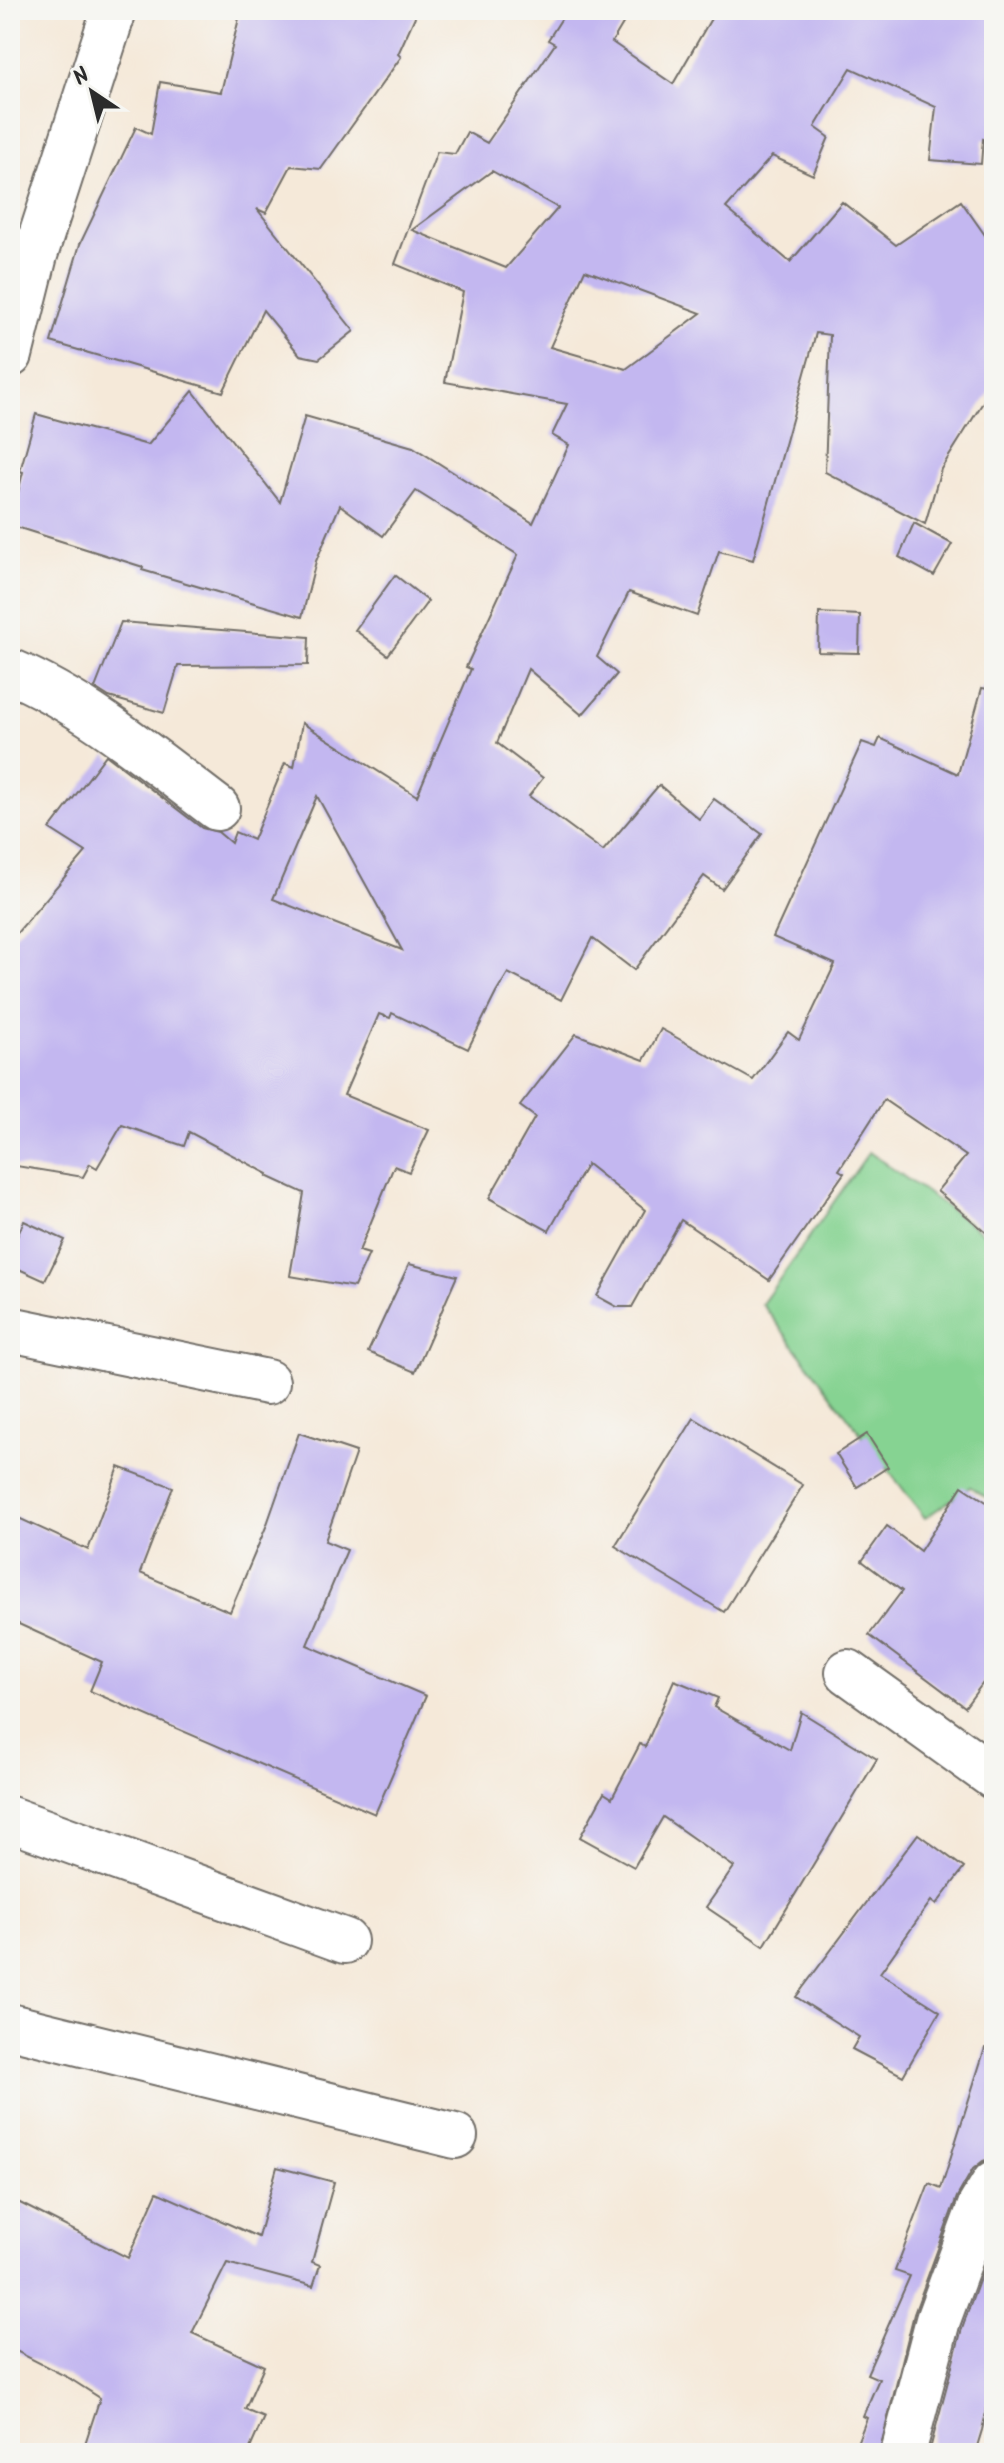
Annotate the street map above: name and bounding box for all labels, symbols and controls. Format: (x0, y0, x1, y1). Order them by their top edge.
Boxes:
north arrow (52, 52, 132, 132)
text: N (66, 59, 98, 96)

